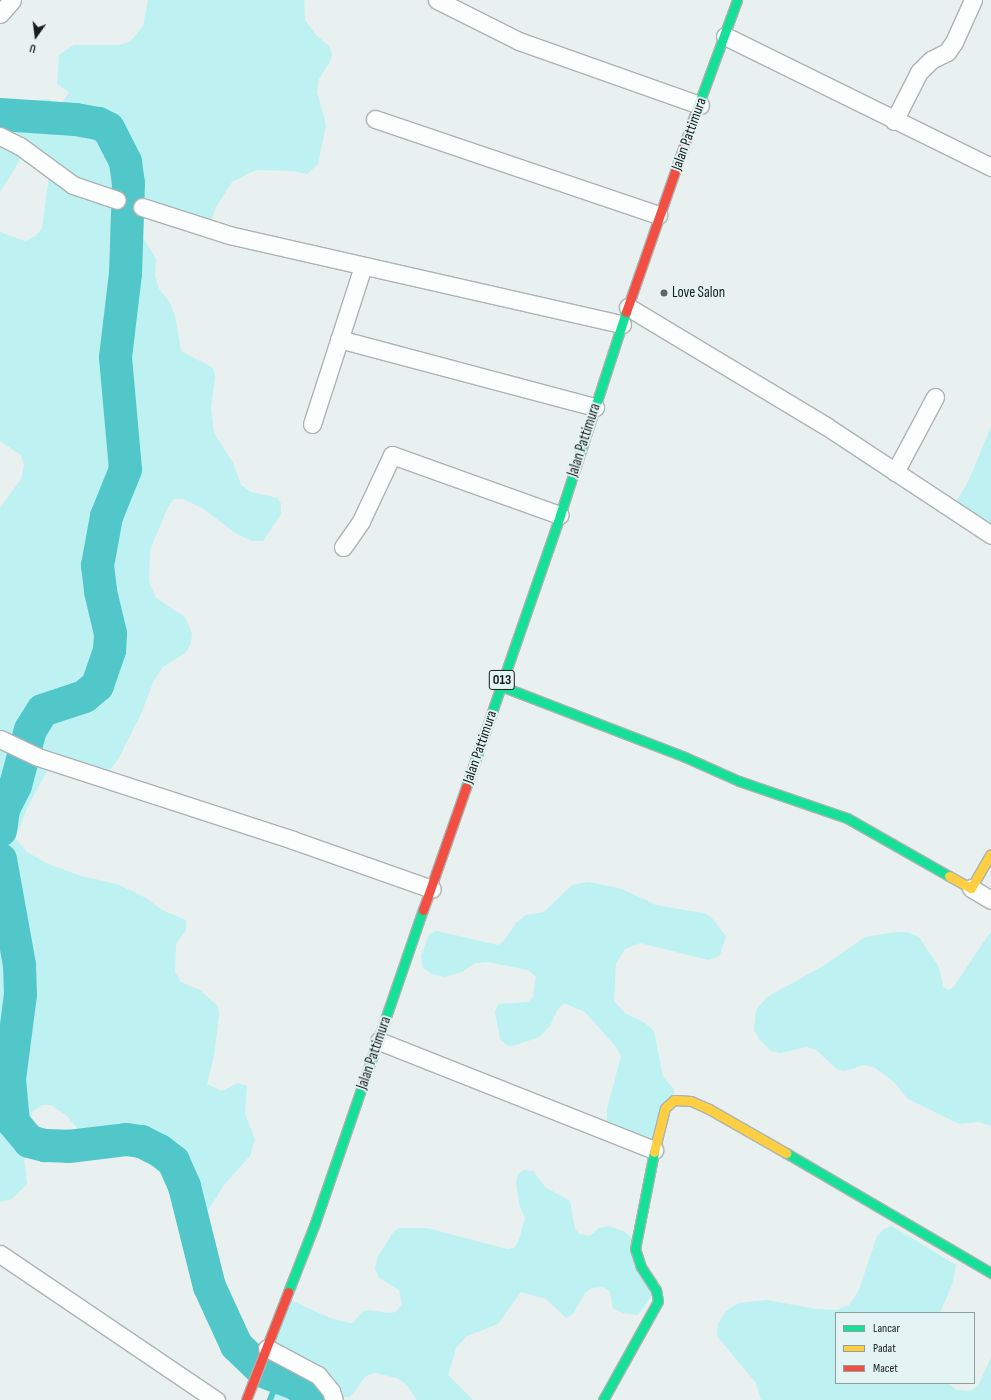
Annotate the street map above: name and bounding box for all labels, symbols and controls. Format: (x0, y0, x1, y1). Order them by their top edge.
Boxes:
north arrow (16, 16, 56, 56)
text: U (29, 41, 37, 55)
street label: Jalan Pattimura (668, 95, 710, 173)
place label: Love Salon (672, 284, 725, 302)
marker: Love Salon (659, 288, 669, 298)
street label: Jalan Pattimura (564, 401, 604, 479)
road number: 013 (488, 668, 516, 692)
street label: Jalan Pattimura (459, 708, 501, 786)
street label: Jalan Pattimura (353, 1014, 395, 1092)
legend (835, 1312, 975, 1384)
text: Lancar (873, 1321, 900, 1336)
text: Padat (873, 1341, 896, 1356)
text: Macet (873, 1361, 898, 1376)

